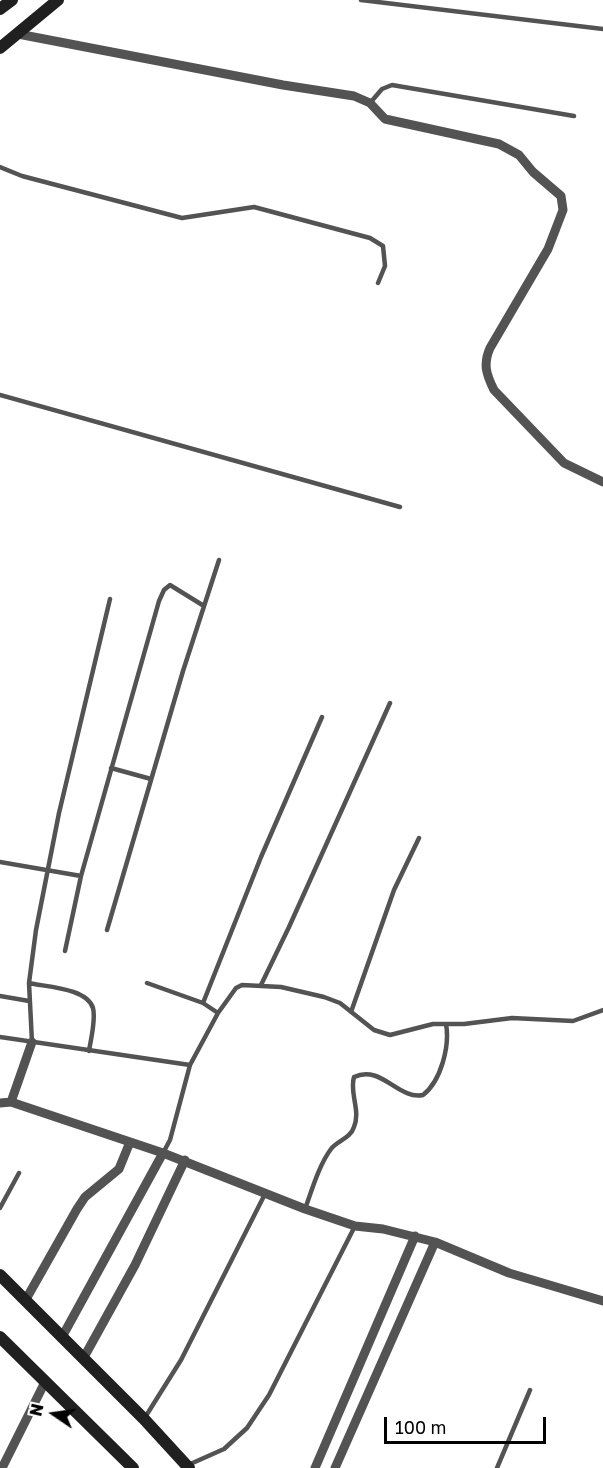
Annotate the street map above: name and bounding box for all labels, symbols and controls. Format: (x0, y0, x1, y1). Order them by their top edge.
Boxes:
north arrow (24, 1384, 84, 1444)
text: N (25, 1402, 48, 1418)
scale bar (387, 1405, 549, 1443)
text: 100 m (395, 1416, 446, 1438)

